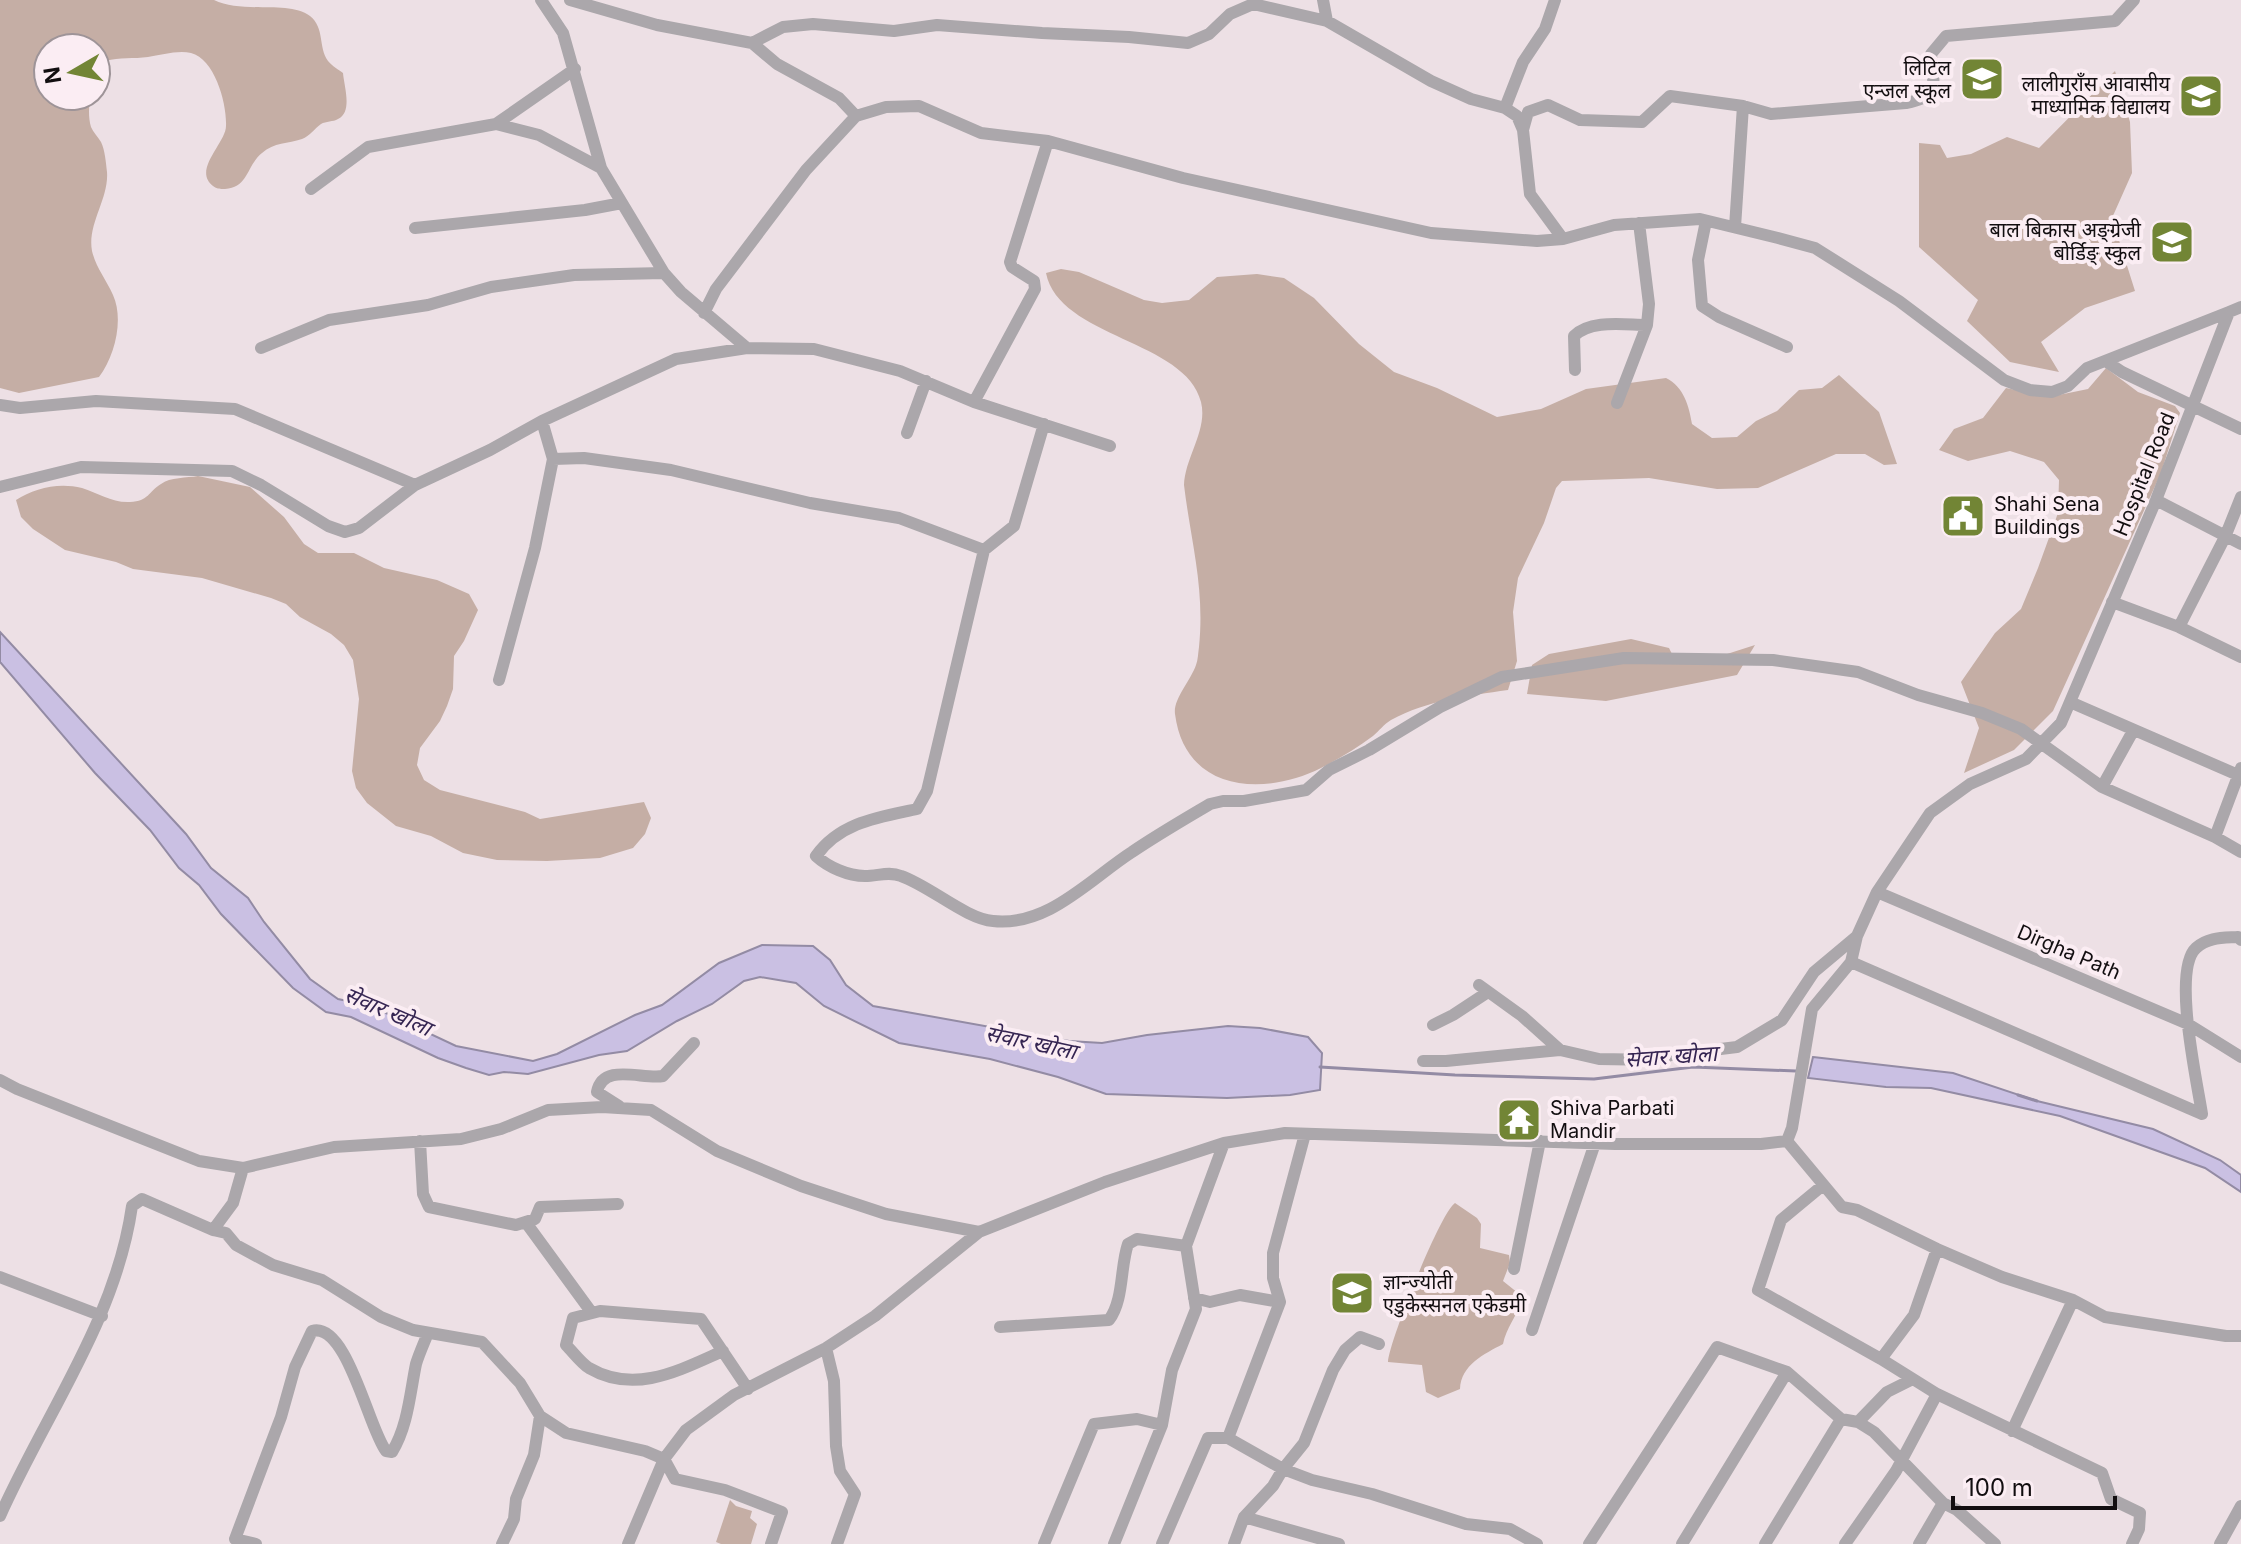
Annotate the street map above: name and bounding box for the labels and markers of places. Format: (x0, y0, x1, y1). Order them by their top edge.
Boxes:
school or university icon: लिटिल एन्जल स्कूल (1958, 55, 2006, 103)
place label: लिटिल एन्जल स्कूल (1863, 56, 1951, 104)
place label: लालीगुराँस आवासीय माध्यामिक विद्यालय (2022, 72, 2170, 119)
school or university icon: लालीगुराँस आवासीय माध्यामिक विद्यालय (2177, 72, 2225, 120)
place label: बाल बिकास अङ्ग्रेजी बोर्डिङ् स्कुल (1990, 218, 2142, 266)
school or university icon: बाल बिकास अङ्ग्रेजी बोर्डिङ् स्कुल (2148, 218, 2196, 266)
public building icon: Shahi Sena Buildings (1939, 492, 1987, 540)
place label: Shahi Sena Buildings (1994, 492, 2100, 539)
temple icon: Shiva Parbati Mandir (1495, 1096, 1543, 1144)
place label: Shiva Parbati Mandir (1550, 1096, 1674, 1143)
school or university icon: ज्ञान्ज्योती एडुकेस्सनल एकेडमी (1328, 1269, 1376, 1317)
place label: ज्ञान्ज्योती एडुकेस्सनल एकेडमी (1383, 1270, 1527, 1318)

